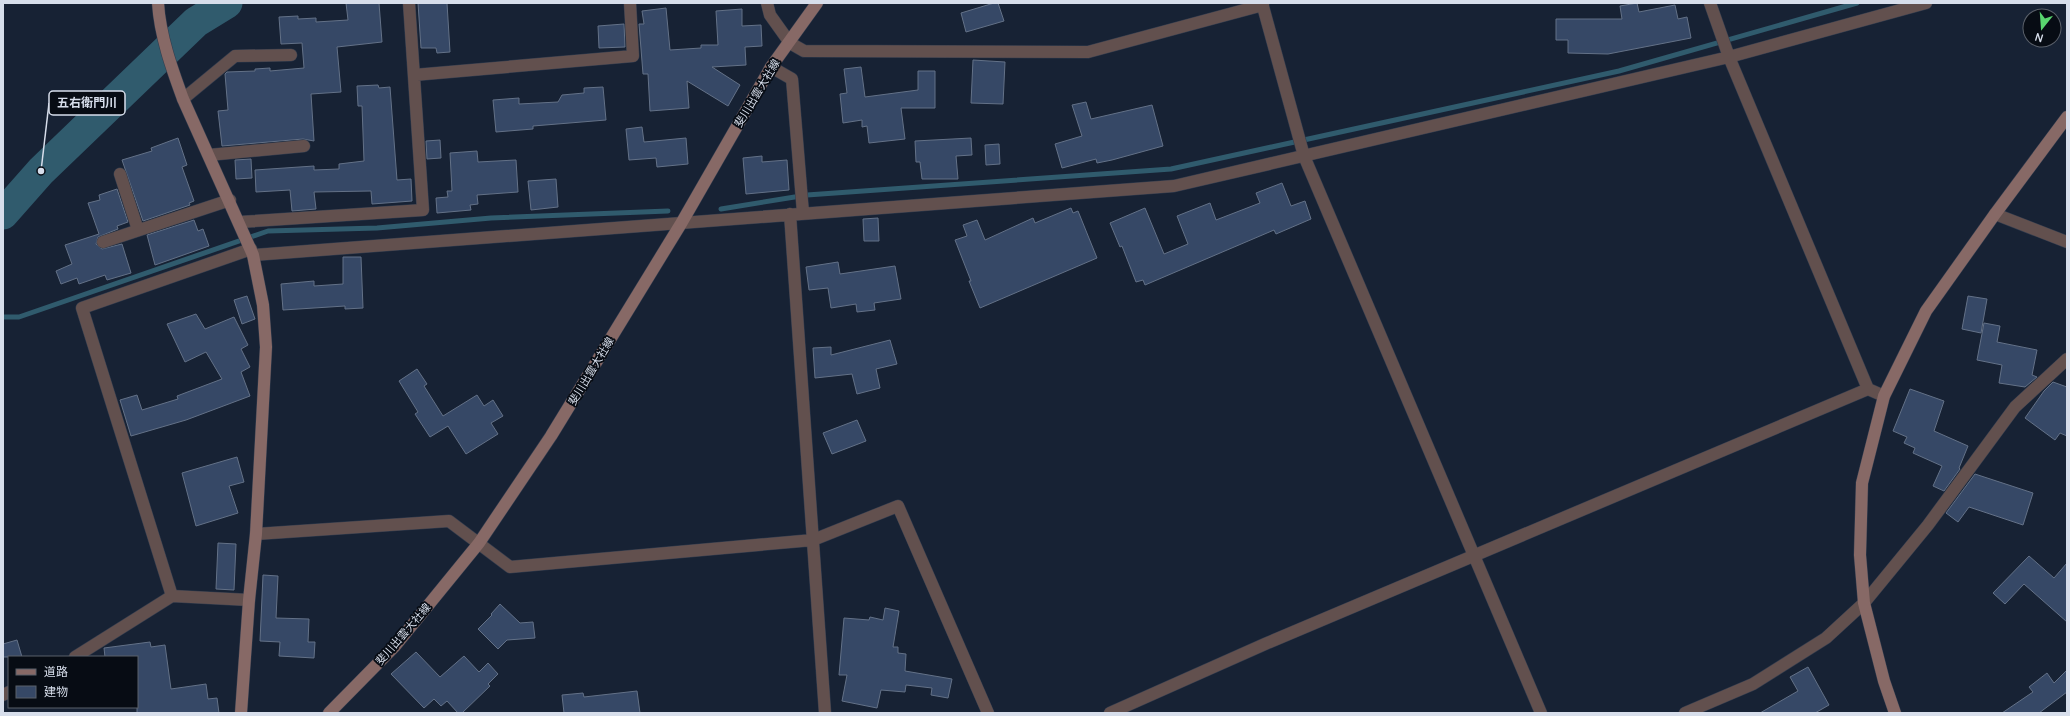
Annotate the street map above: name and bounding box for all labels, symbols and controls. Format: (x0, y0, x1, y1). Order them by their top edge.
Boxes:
north arrow (2022, 8, 2062, 48)
text: N (2033, 30, 2045, 46)
street label: 斐川出雲大社線 (730, 56, 783, 130)
callout: 五右衛門川 (49, 91, 125, 115)
text: 五右衛門川 (57, 94, 117, 111)
street label: 斐川出雲大社線 (564, 334, 617, 408)
street label: 斐川出雲大社線 (372, 600, 434, 668)
legend (8, 656, 138, 708)
text: 道路 (44, 663, 68, 680)
text: 建物 (44, 683, 68, 700)

